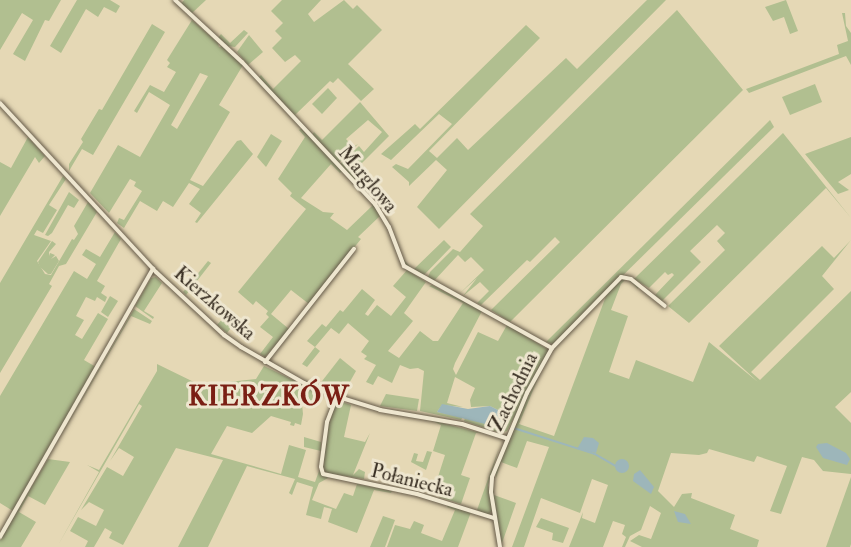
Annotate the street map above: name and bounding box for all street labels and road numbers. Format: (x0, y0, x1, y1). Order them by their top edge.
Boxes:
street label: Marglowa (333, 141, 403, 217)
street label: Kierzkowska (169, 261, 261, 345)
street label: Zachodnia (484, 348, 542, 436)
street label: Połaniecka (369, 458, 455, 502)

